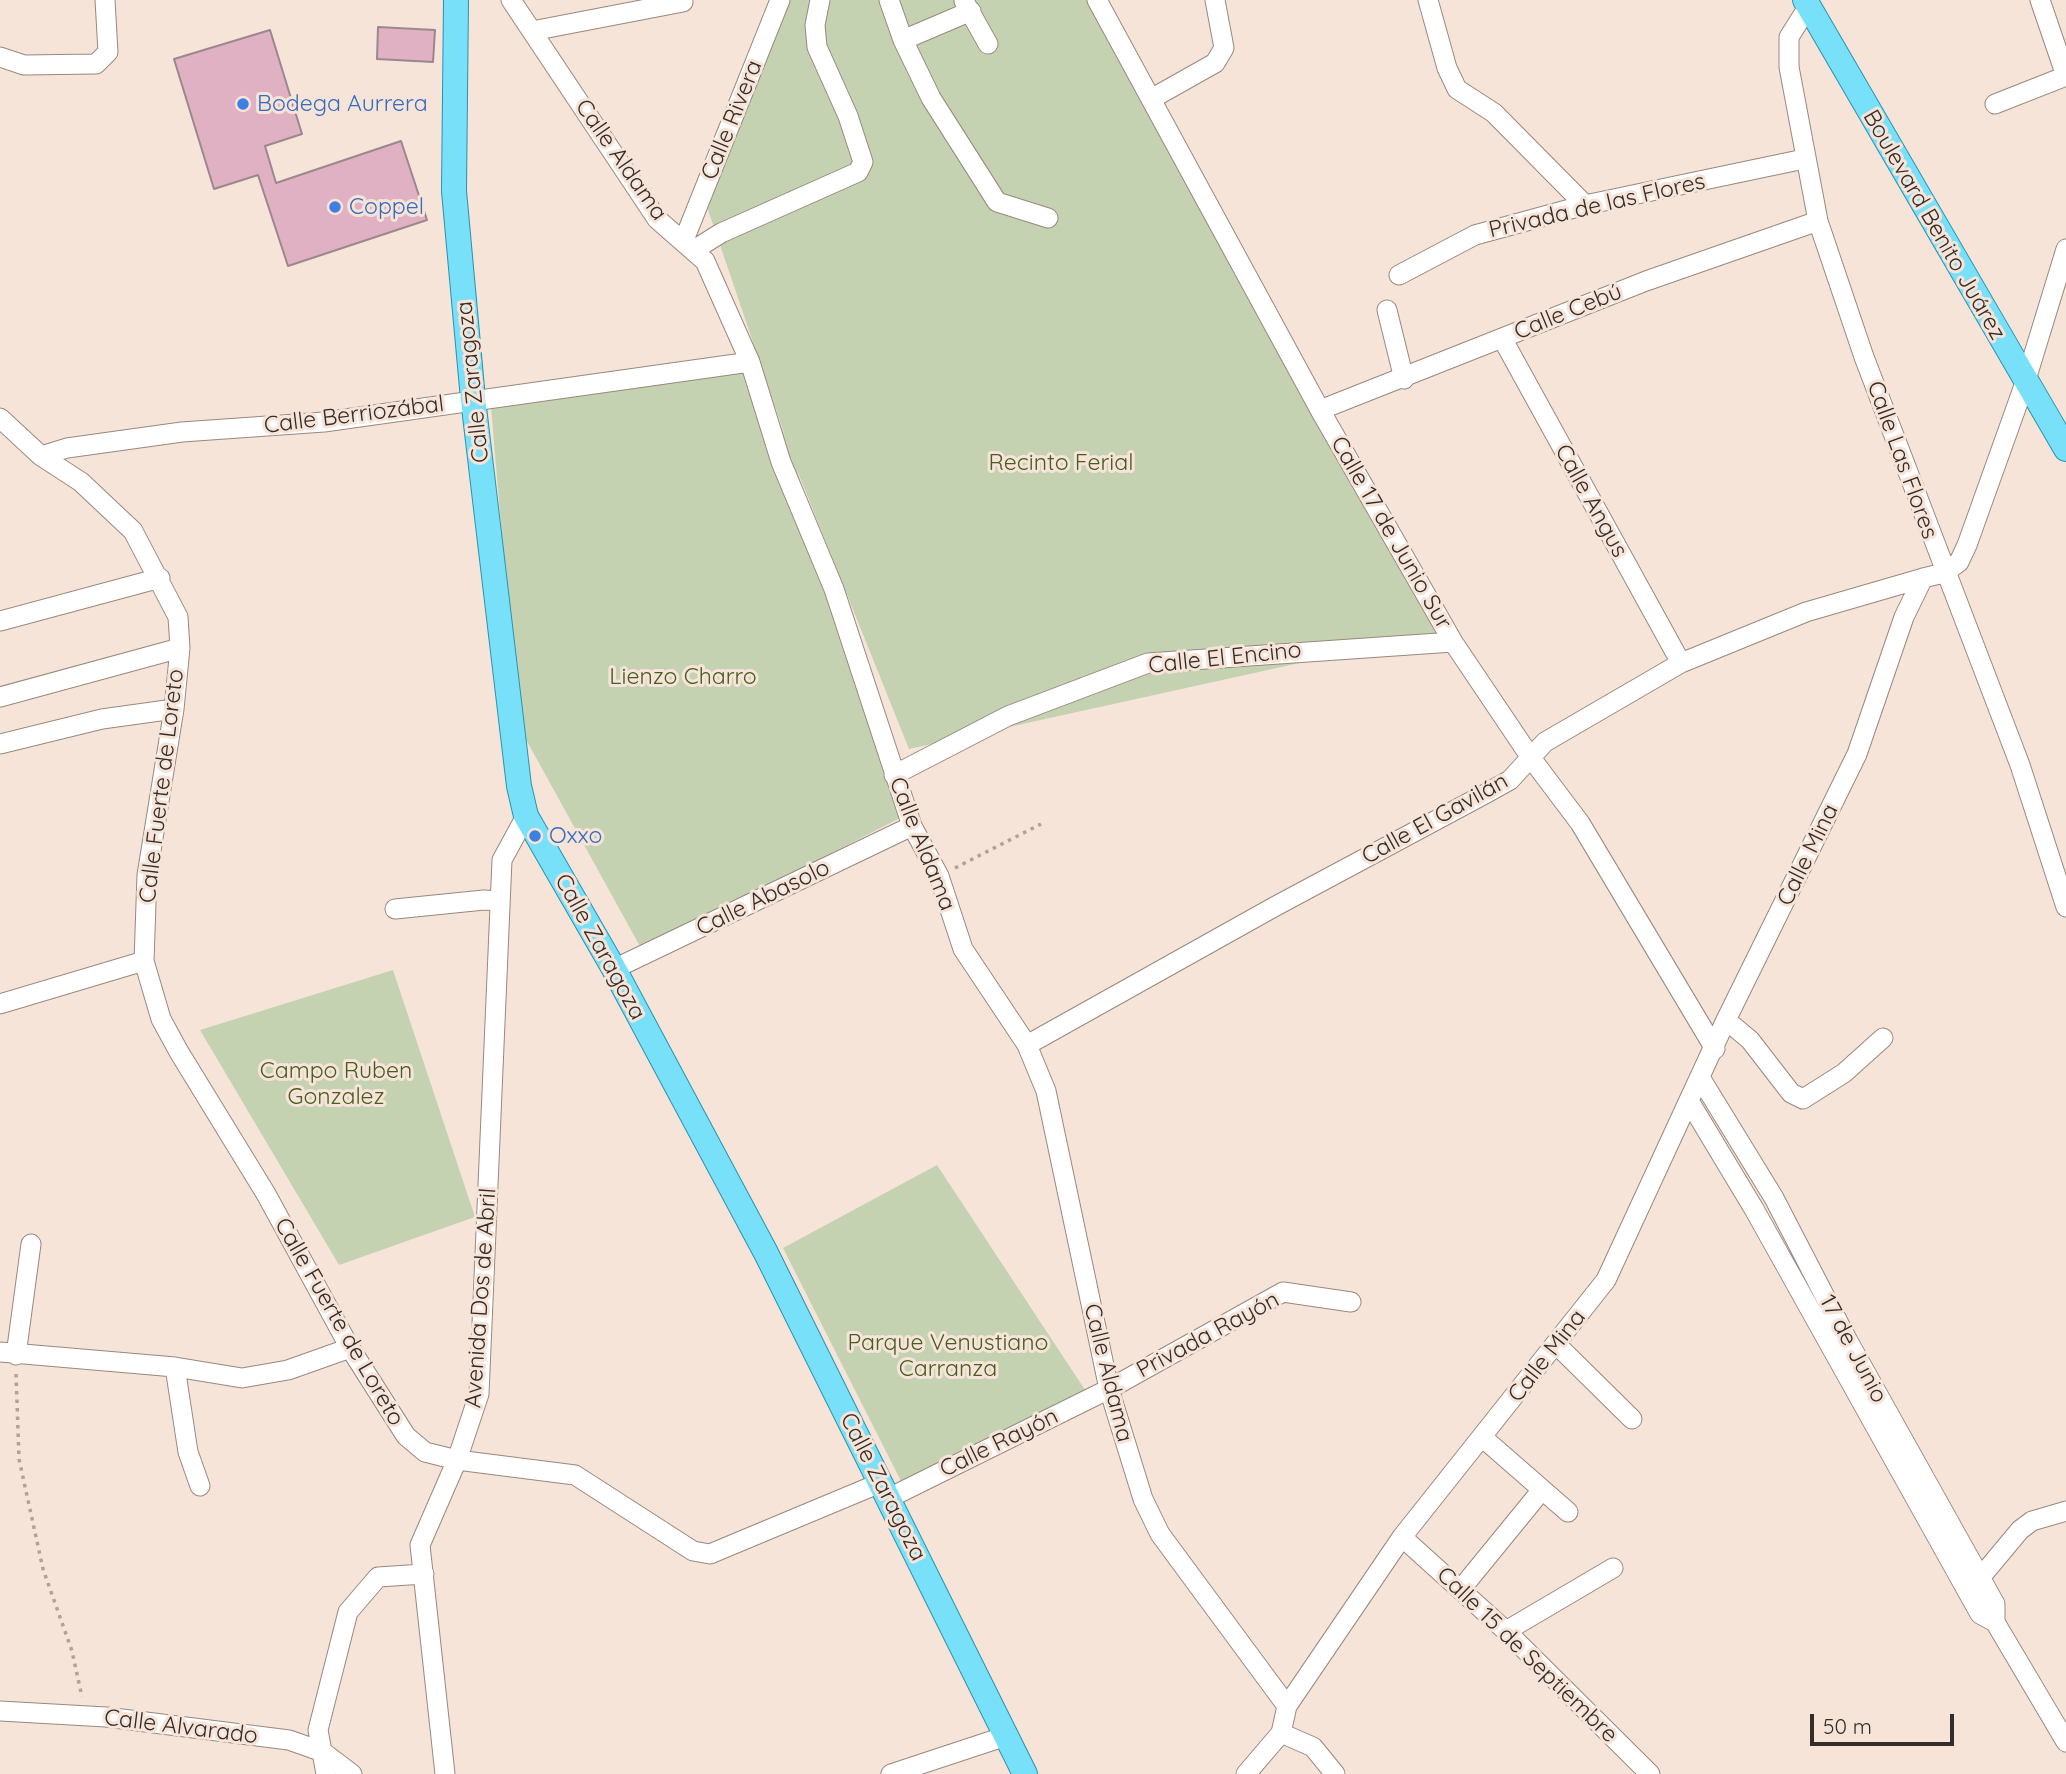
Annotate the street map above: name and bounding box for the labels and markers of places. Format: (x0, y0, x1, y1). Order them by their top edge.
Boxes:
place label: Bodega Aurrera (257, 90, 428, 118)
marker: Bodega Aurrera (235, 96, 251, 112)
place label: Coppel (349, 193, 424, 221)
marker: Coppel (327, 199, 343, 215)
place label: Oxxo (549, 822, 602, 850)
marker: Oxxo (527, 828, 543, 844)

